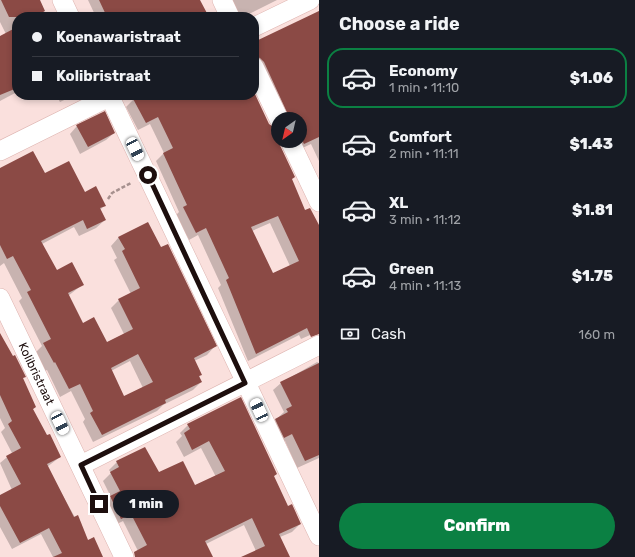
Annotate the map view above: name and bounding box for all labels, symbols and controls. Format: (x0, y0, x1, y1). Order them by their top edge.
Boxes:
text: Choose a ride (339, 13, 460, 35)
text: Koenawaristraat (56, 28, 181, 46)
icon: car (341, 60, 377, 96)
text: Economy (389, 62, 458, 80)
text: Kolibristraat (56, 67, 150, 85)
text: $1.06 (570, 69, 613, 87)
text: 1 min · 11:10 (389, 80, 459, 95)
north arrow (271, 112, 307, 148)
map controls (271, 112, 307, 148)
icon: car (341, 126, 377, 162)
text: Comfort (389, 128, 452, 146)
text: $1.43 (569, 135, 613, 153)
car (124, 136, 146, 162)
text: 2 min · 11:11 (389, 146, 459, 161)
route start (139, 166, 157, 184)
icon: car (341, 192, 377, 228)
text: XL (389, 194, 408, 212)
text: $1.81 (572, 201, 613, 219)
text: 3 min · 11:12 (389, 212, 461, 227)
icon: car (341, 258, 377, 294)
text: Green (389, 260, 434, 278)
text: $1.75 (572, 267, 613, 285)
text: 4 min · 11:13 (389, 278, 461, 293)
icon: cash (339, 323, 361, 345)
text: Cash (371, 325, 406, 343)
text: 160 m (579, 327, 615, 342)
street label: Kolibristraat (15, 340, 57, 407)
car (248, 397, 270, 423)
car (49, 410, 71, 436)
callout: 1 min (113, 490, 179, 518)
route end (90, 495, 108, 513)
text: 1 min (129, 496, 163, 511)
button: Confirm (339, 503, 615, 549)

